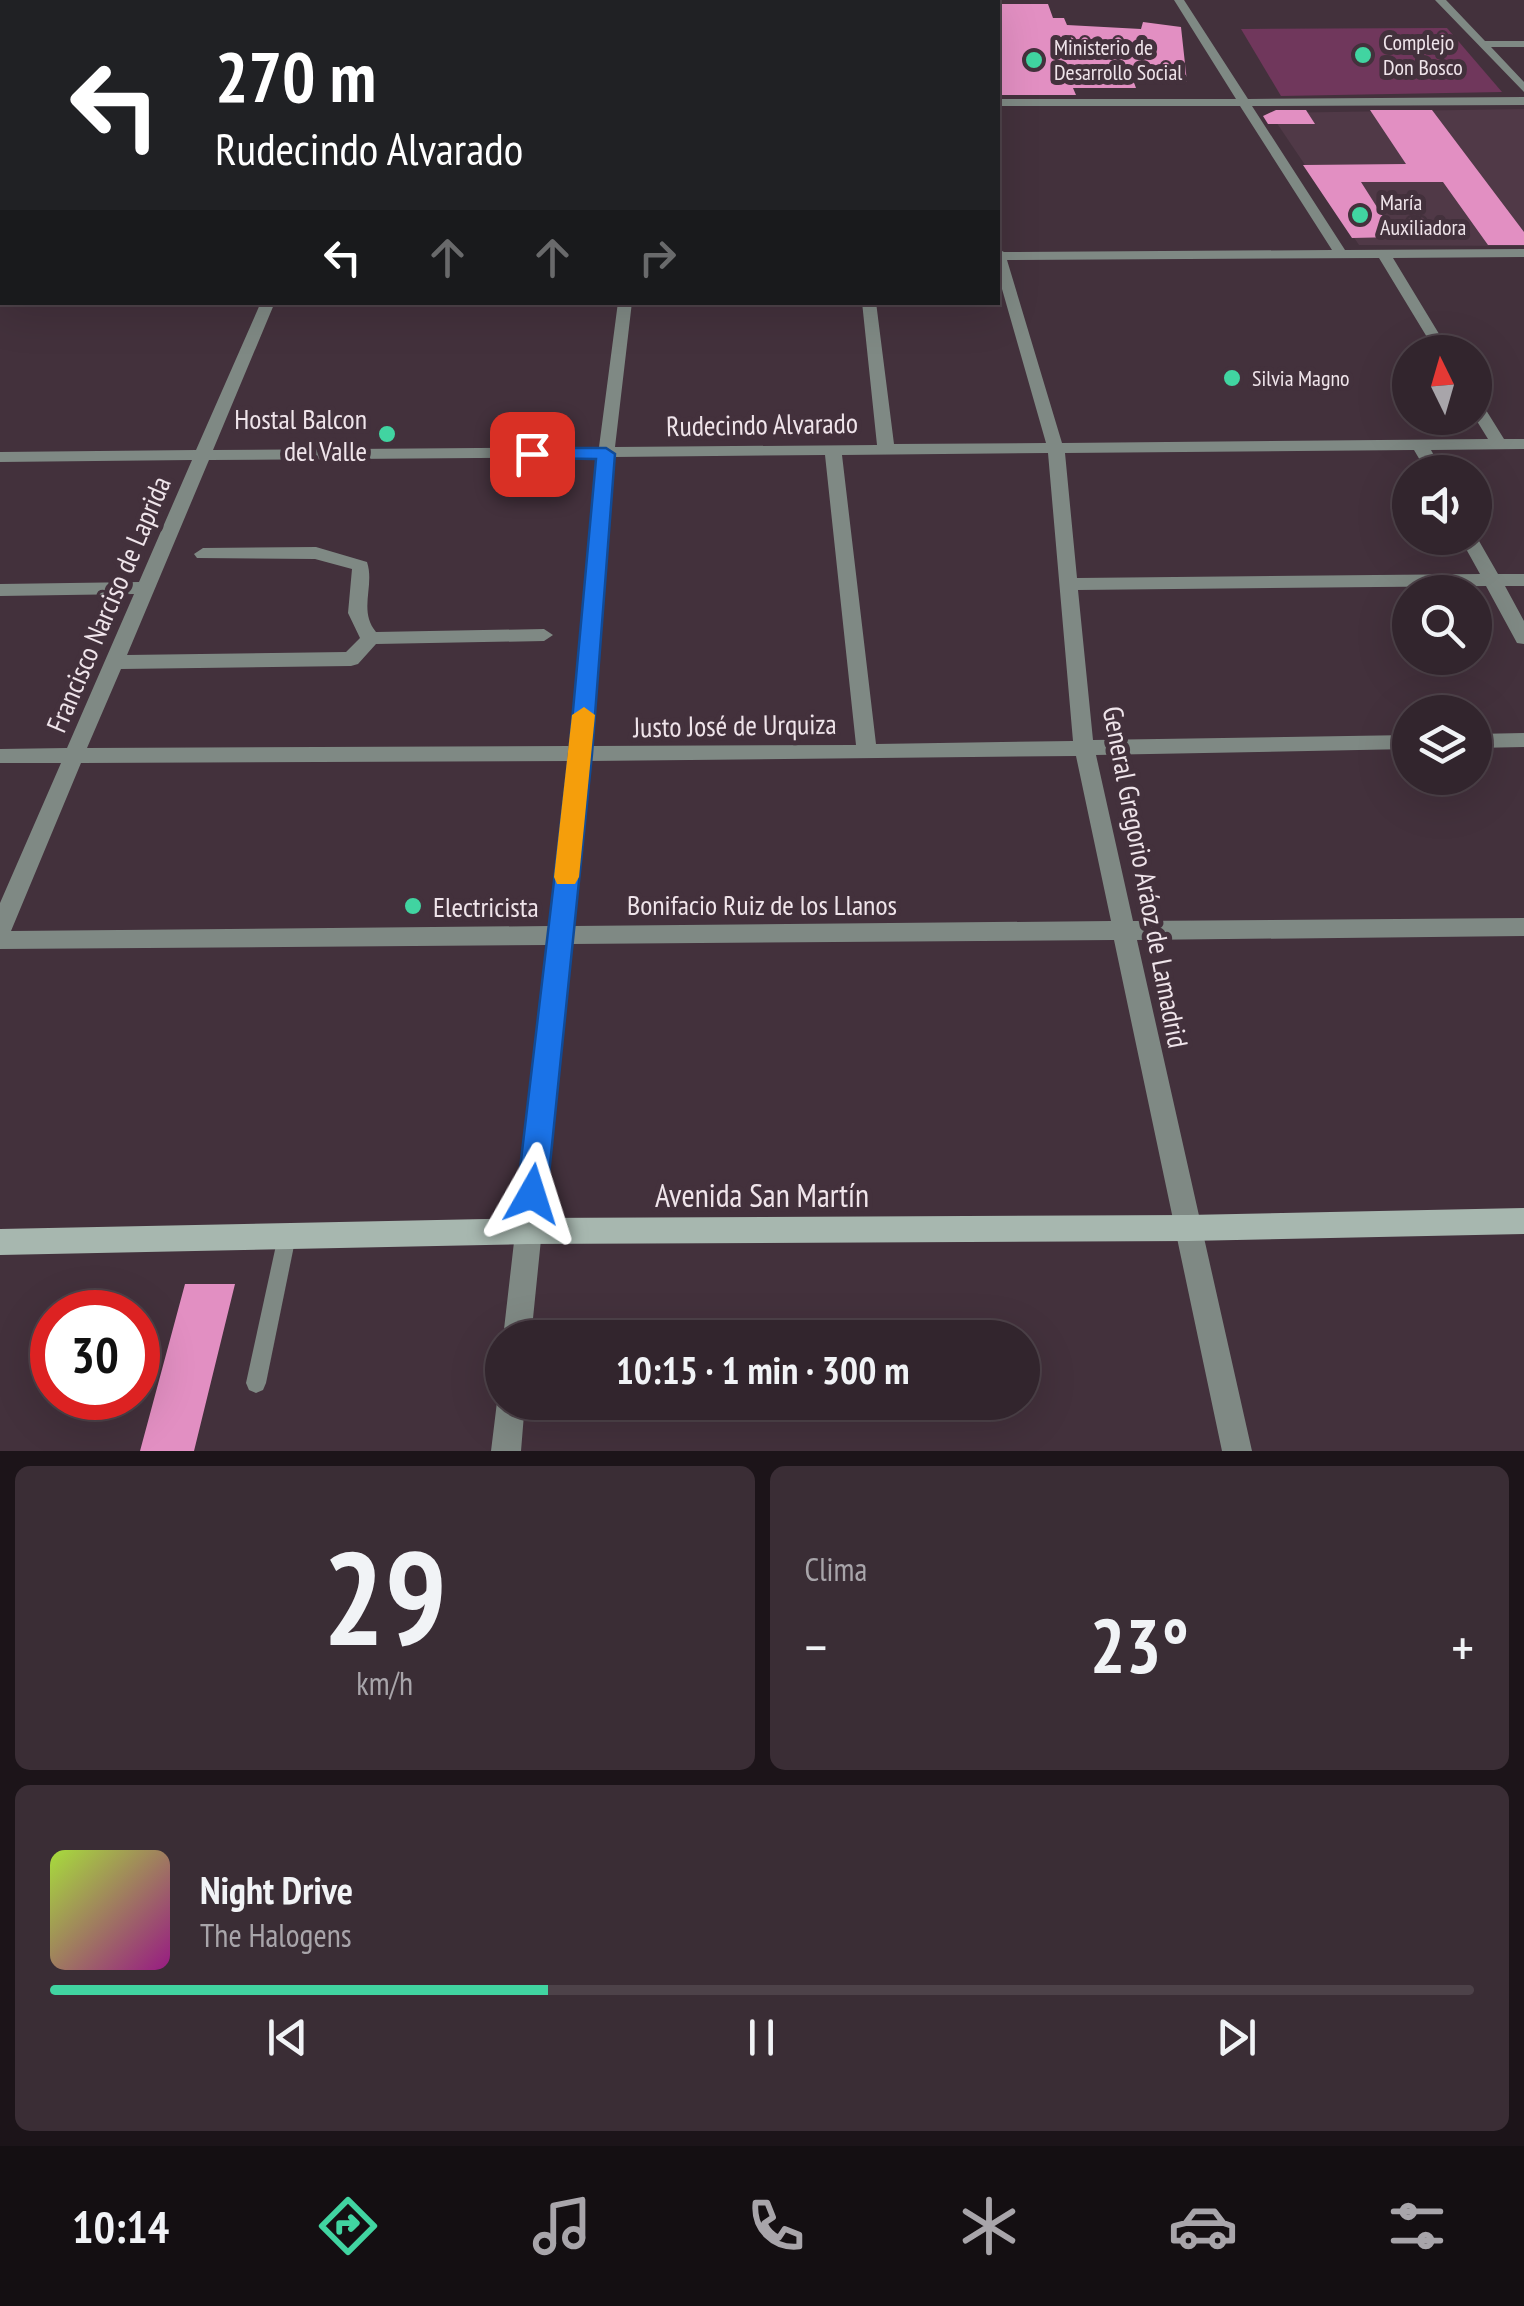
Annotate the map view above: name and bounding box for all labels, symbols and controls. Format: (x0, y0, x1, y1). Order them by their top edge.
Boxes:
place label: Complejo Don Bosco (1383, 28, 1463, 81)
text: 270 m (215, 31, 376, 121)
place label: Ministerio de Desarrollo Social (1054, 33, 1183, 86)
icon: left (50, 40, 180, 170)
marker: Complejo Don Bosco (1352, 44, 1374, 66)
marker: Ministerio de Desarrollo Social (1023, 49, 1045, 71)
text: Rudecindo Alvarado (215, 119, 523, 177)
place label: María Auxiliadora (1380, 188, 1466, 241)
marker: María Auxiliadora (1349, 204, 1371, 226)
icon: left (315, 230, 370, 285)
icon: ahead (420, 230, 475, 285)
icon: ahead (525, 230, 580, 285)
icon: right (630, 230, 685, 285)
north arrow (1392, 335, 1492, 435)
map controls (1392, 335, 1492, 795)
place label: Silvia Magno (1252, 364, 1350, 392)
marker: Silvia Magno (1221, 367, 1243, 389)
place label: Hostal Balcon del Valle (234, 400, 367, 469)
street label: Rudecindo Alvarado (666, 404, 858, 444)
pin (490, 412, 575, 497)
marker: Hostal Balcon del Valle (376, 423, 398, 445)
icon: arrive (505, 427, 560, 482)
button: sound (1392, 455, 1492, 555)
street label: Francisco Narciso de Laprida (37, 470, 179, 738)
button: search (1392, 575, 1492, 675)
button: layers (1392, 695, 1492, 795)
street label: General Gregorio Aráoz de Lamadrid (1095, 703, 1197, 1051)
street label: Justo José de Urquiza (632, 705, 837, 745)
street label: Bonifacio Ruiz de los Llanos (627, 886, 897, 923)
place label: Electricista (433, 888, 539, 925)
marker: Electricista (402, 895, 424, 917)
position arrow (480, 1142, 584, 1246)
street label: Avenida San Martín (655, 1174, 869, 1216)
speed limit sign: 30 (30, 1290, 160, 1420)
text: 10:15 · 1 min · 300 m (616, 1345, 909, 1394)
text: 29 (323, 1513, 447, 1681)
text: Clima (805, 1548, 867, 1590)
text: 23° (1090, 1597, 1189, 1694)
text: − (805, 1611, 827, 1682)
text: + (1451, 1611, 1474, 1682)
text: km/h (356, 1662, 413, 1704)
text: Night Drive (200, 1865, 353, 1914)
text: The Halogens (200, 1914, 352, 1956)
icon: previous (260, 2010, 315, 2065)
icon: pause (734, 2010, 789, 2065)
icon: next (1209, 2010, 1264, 2065)
icon: directions (313, 2191, 383, 2261)
icon: music (527, 2191, 597, 2261)
icon: phone (741, 2191, 811, 2261)
icon: climate (954, 2191, 1024, 2261)
icon: car (1168, 2191, 1238, 2261)
icon: filters (1382, 2191, 1452, 2261)
text: 10:14 (72, 2197, 169, 2255)

